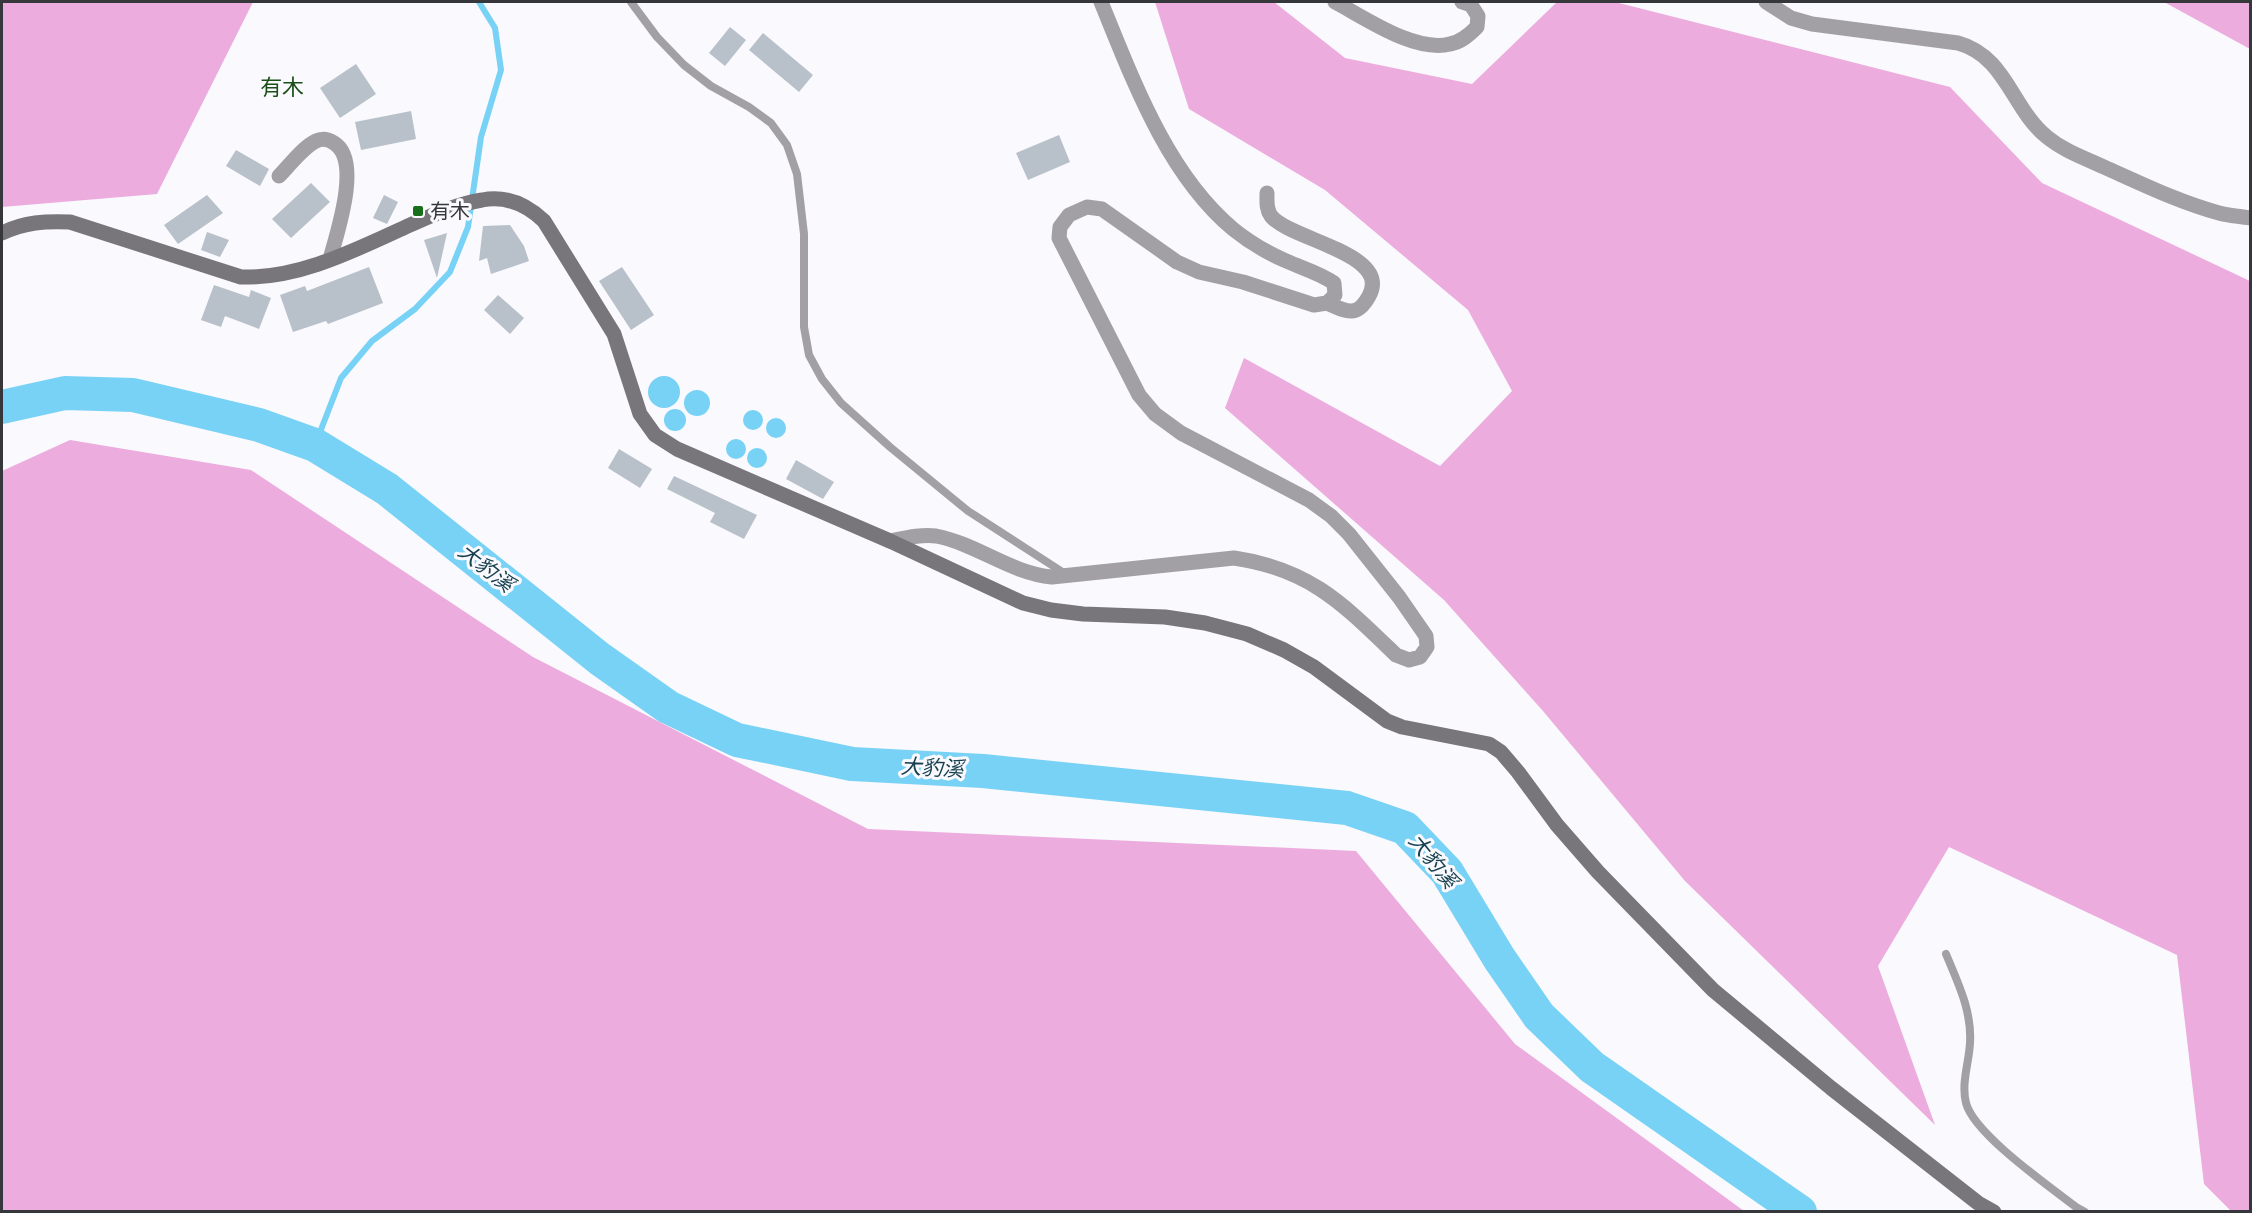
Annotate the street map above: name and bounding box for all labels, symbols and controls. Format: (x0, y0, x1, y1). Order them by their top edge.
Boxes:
district label: 有木 (260, 74, 304, 101)
place label: 有木 (430, 199, 470, 223)
marker: 有木 (411, 204, 425, 218)
water label: 大豹溪 (453, 538, 521, 599)
water label: 大豹溪 (900, 753, 967, 783)
water label: 大豹溪 (1403, 828, 1465, 896)

